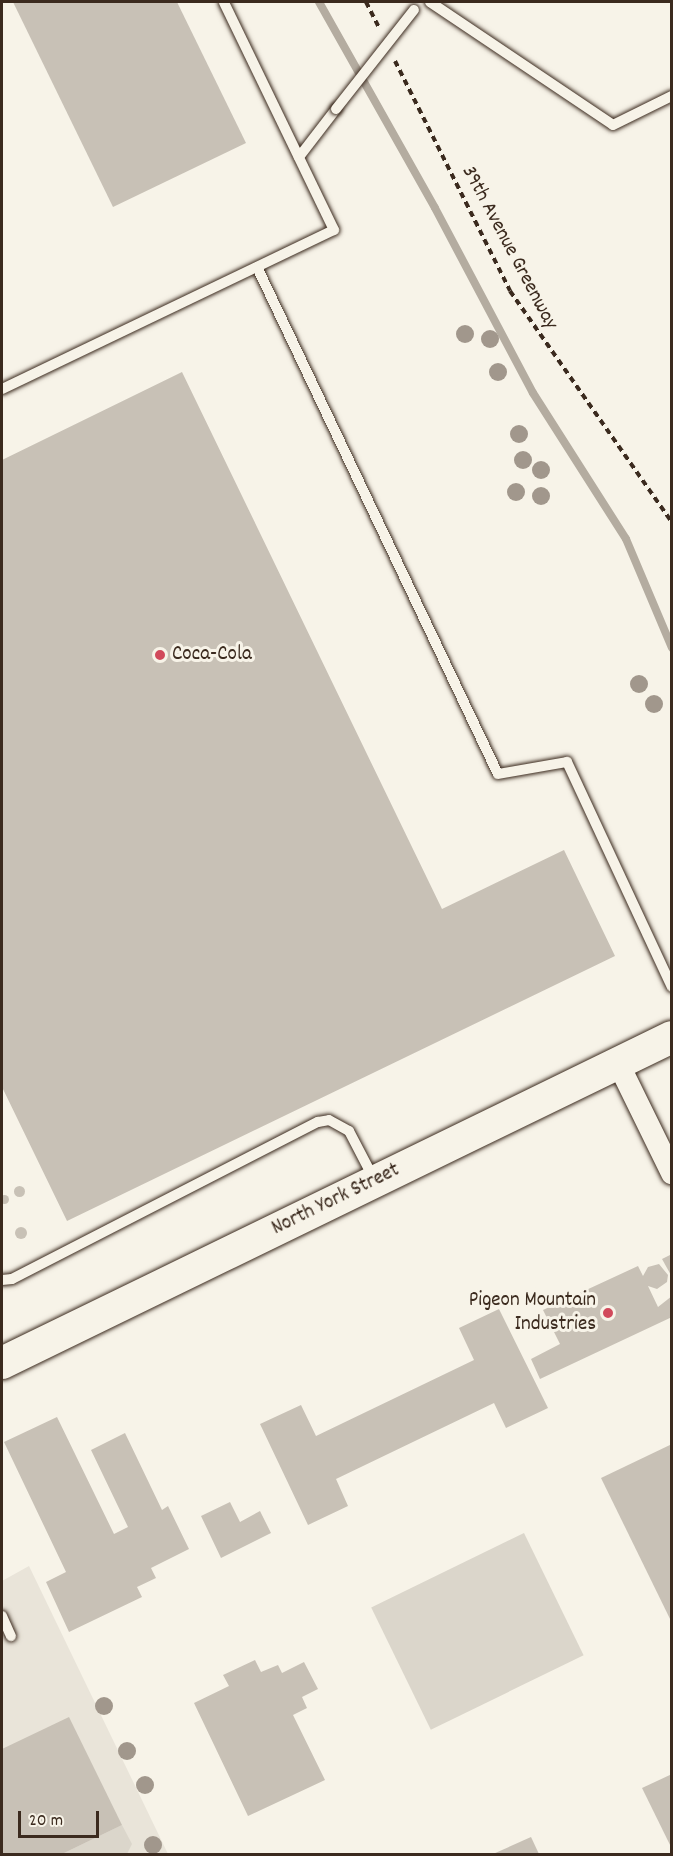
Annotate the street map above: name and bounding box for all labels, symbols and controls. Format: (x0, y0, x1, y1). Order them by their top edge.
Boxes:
street label: 39th Avenue Greenway (455, 162, 563, 334)
place label: Coca-Cola (172, 642, 252, 668)
marker: Coca-Cola (153, 648, 167, 662)
street label: North York Street (268, 1158, 404, 1242)
place label: Pigeon Mountain Industries (469, 1288, 596, 1338)
marker: Pigeon Mountain Industries (601, 1306, 615, 1320)
scale bar (21, 1799, 102, 1837)
text: 20 m (29, 1809, 63, 1834)

